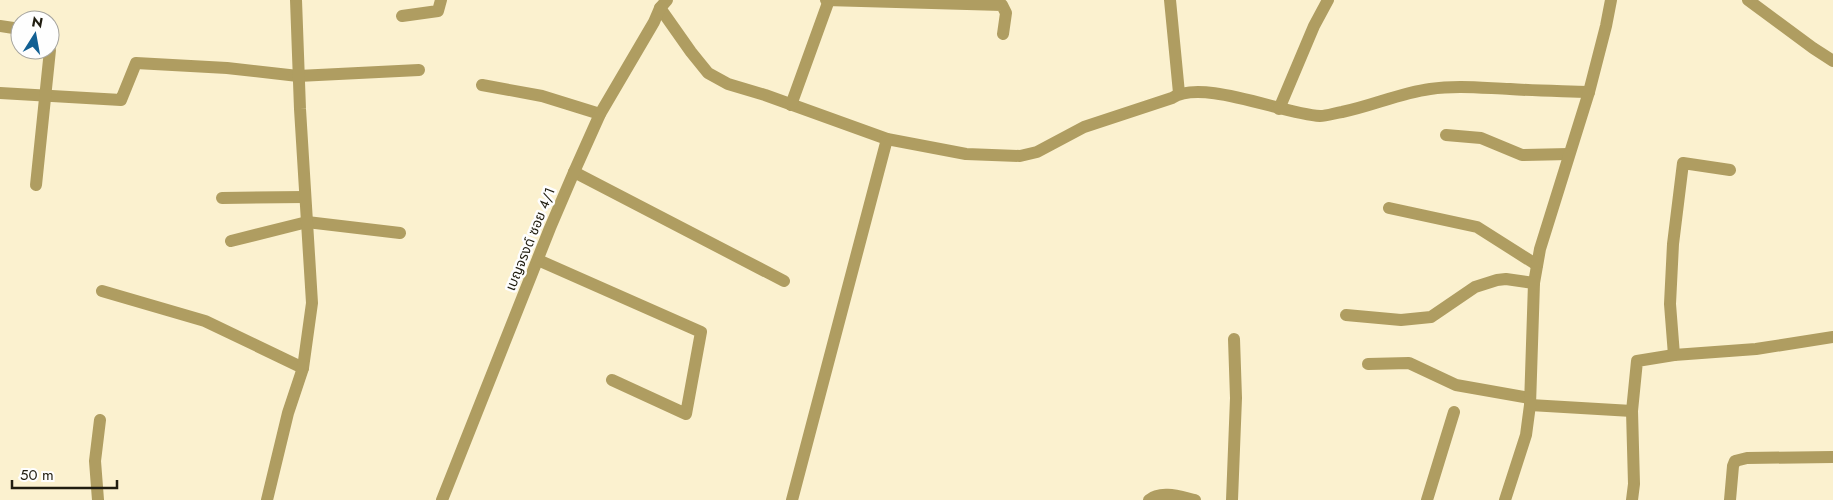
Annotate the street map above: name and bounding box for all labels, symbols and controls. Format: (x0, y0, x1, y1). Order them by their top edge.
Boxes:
north arrow (10, 10, 60, 60)
text: N (30, 11, 45, 33)
street label: เบญจรงด์ ซอย 4/1 (500, 184, 560, 294)
scale bar (12, 458, 118, 490)
text: 50 m (20, 464, 54, 486)

